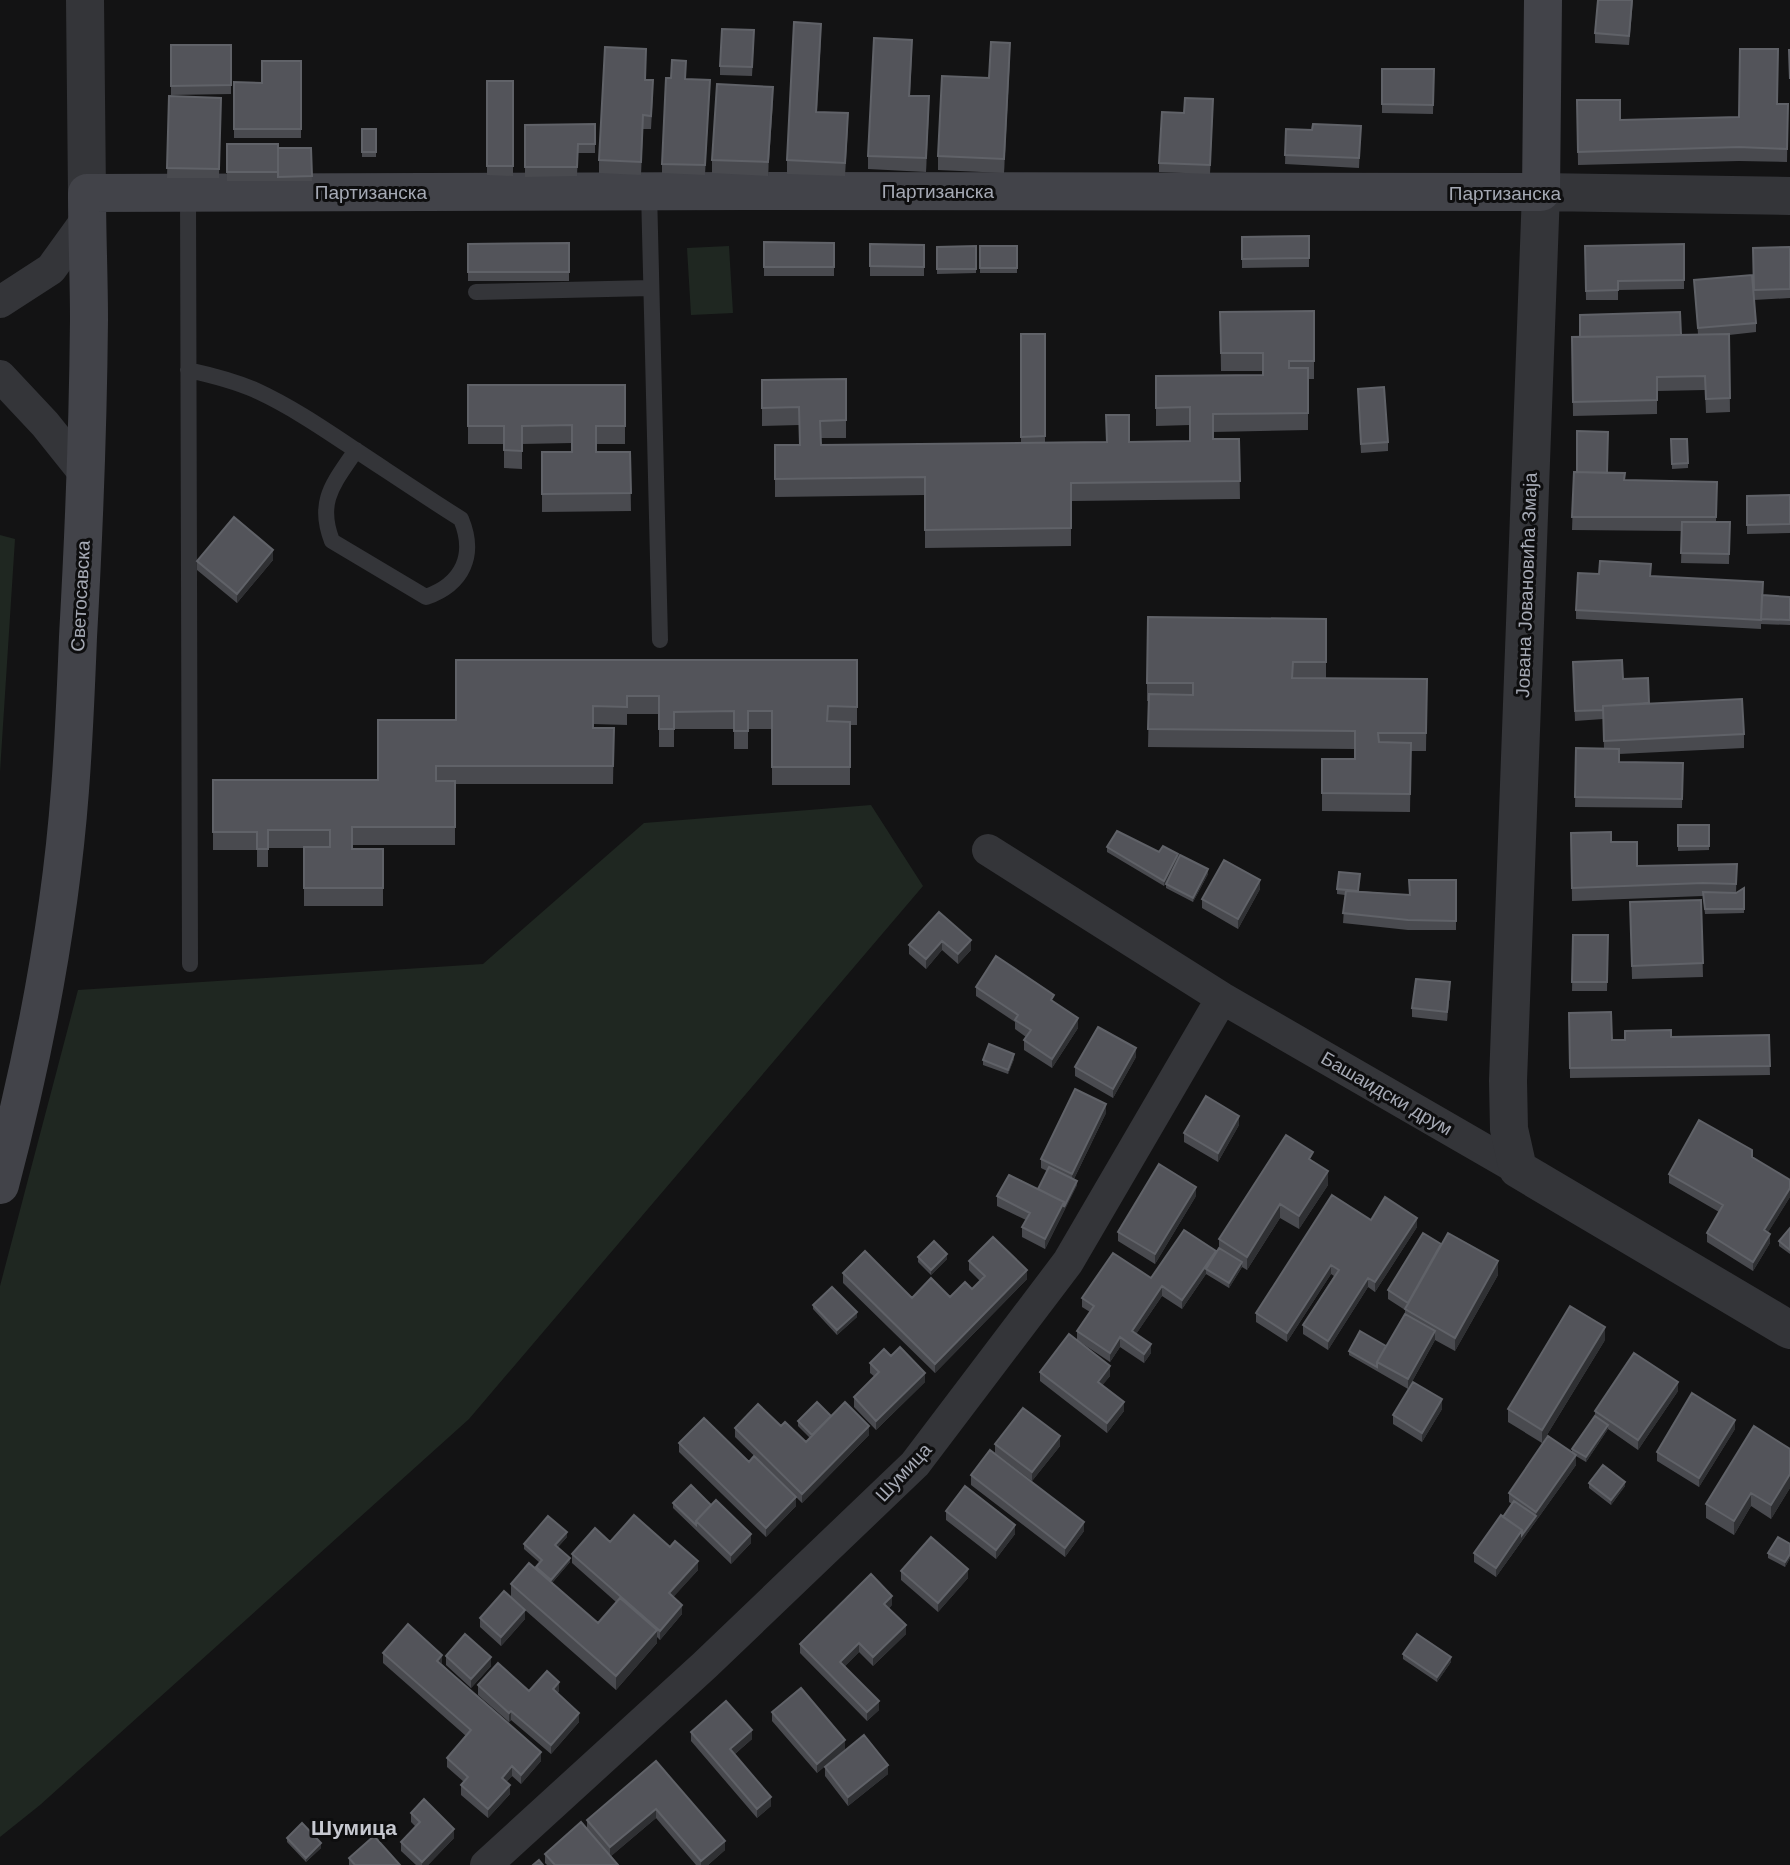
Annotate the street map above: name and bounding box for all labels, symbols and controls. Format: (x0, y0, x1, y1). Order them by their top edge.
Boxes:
street label: Партизанска (882, 181, 995, 202)
street label: Партизанска (315, 182, 428, 203)
street label: Партизанска (1449, 183, 1562, 204)
street label: Јована Јовановића Змаја (1512, 472, 1541, 698)
street label: Светосавска (67, 539, 94, 652)
street label: Башаидски друм (1317, 1047, 1456, 1140)
street label: Шумица (871, 1439, 936, 1506)
district label: Шумица (311, 1816, 397, 1839)

